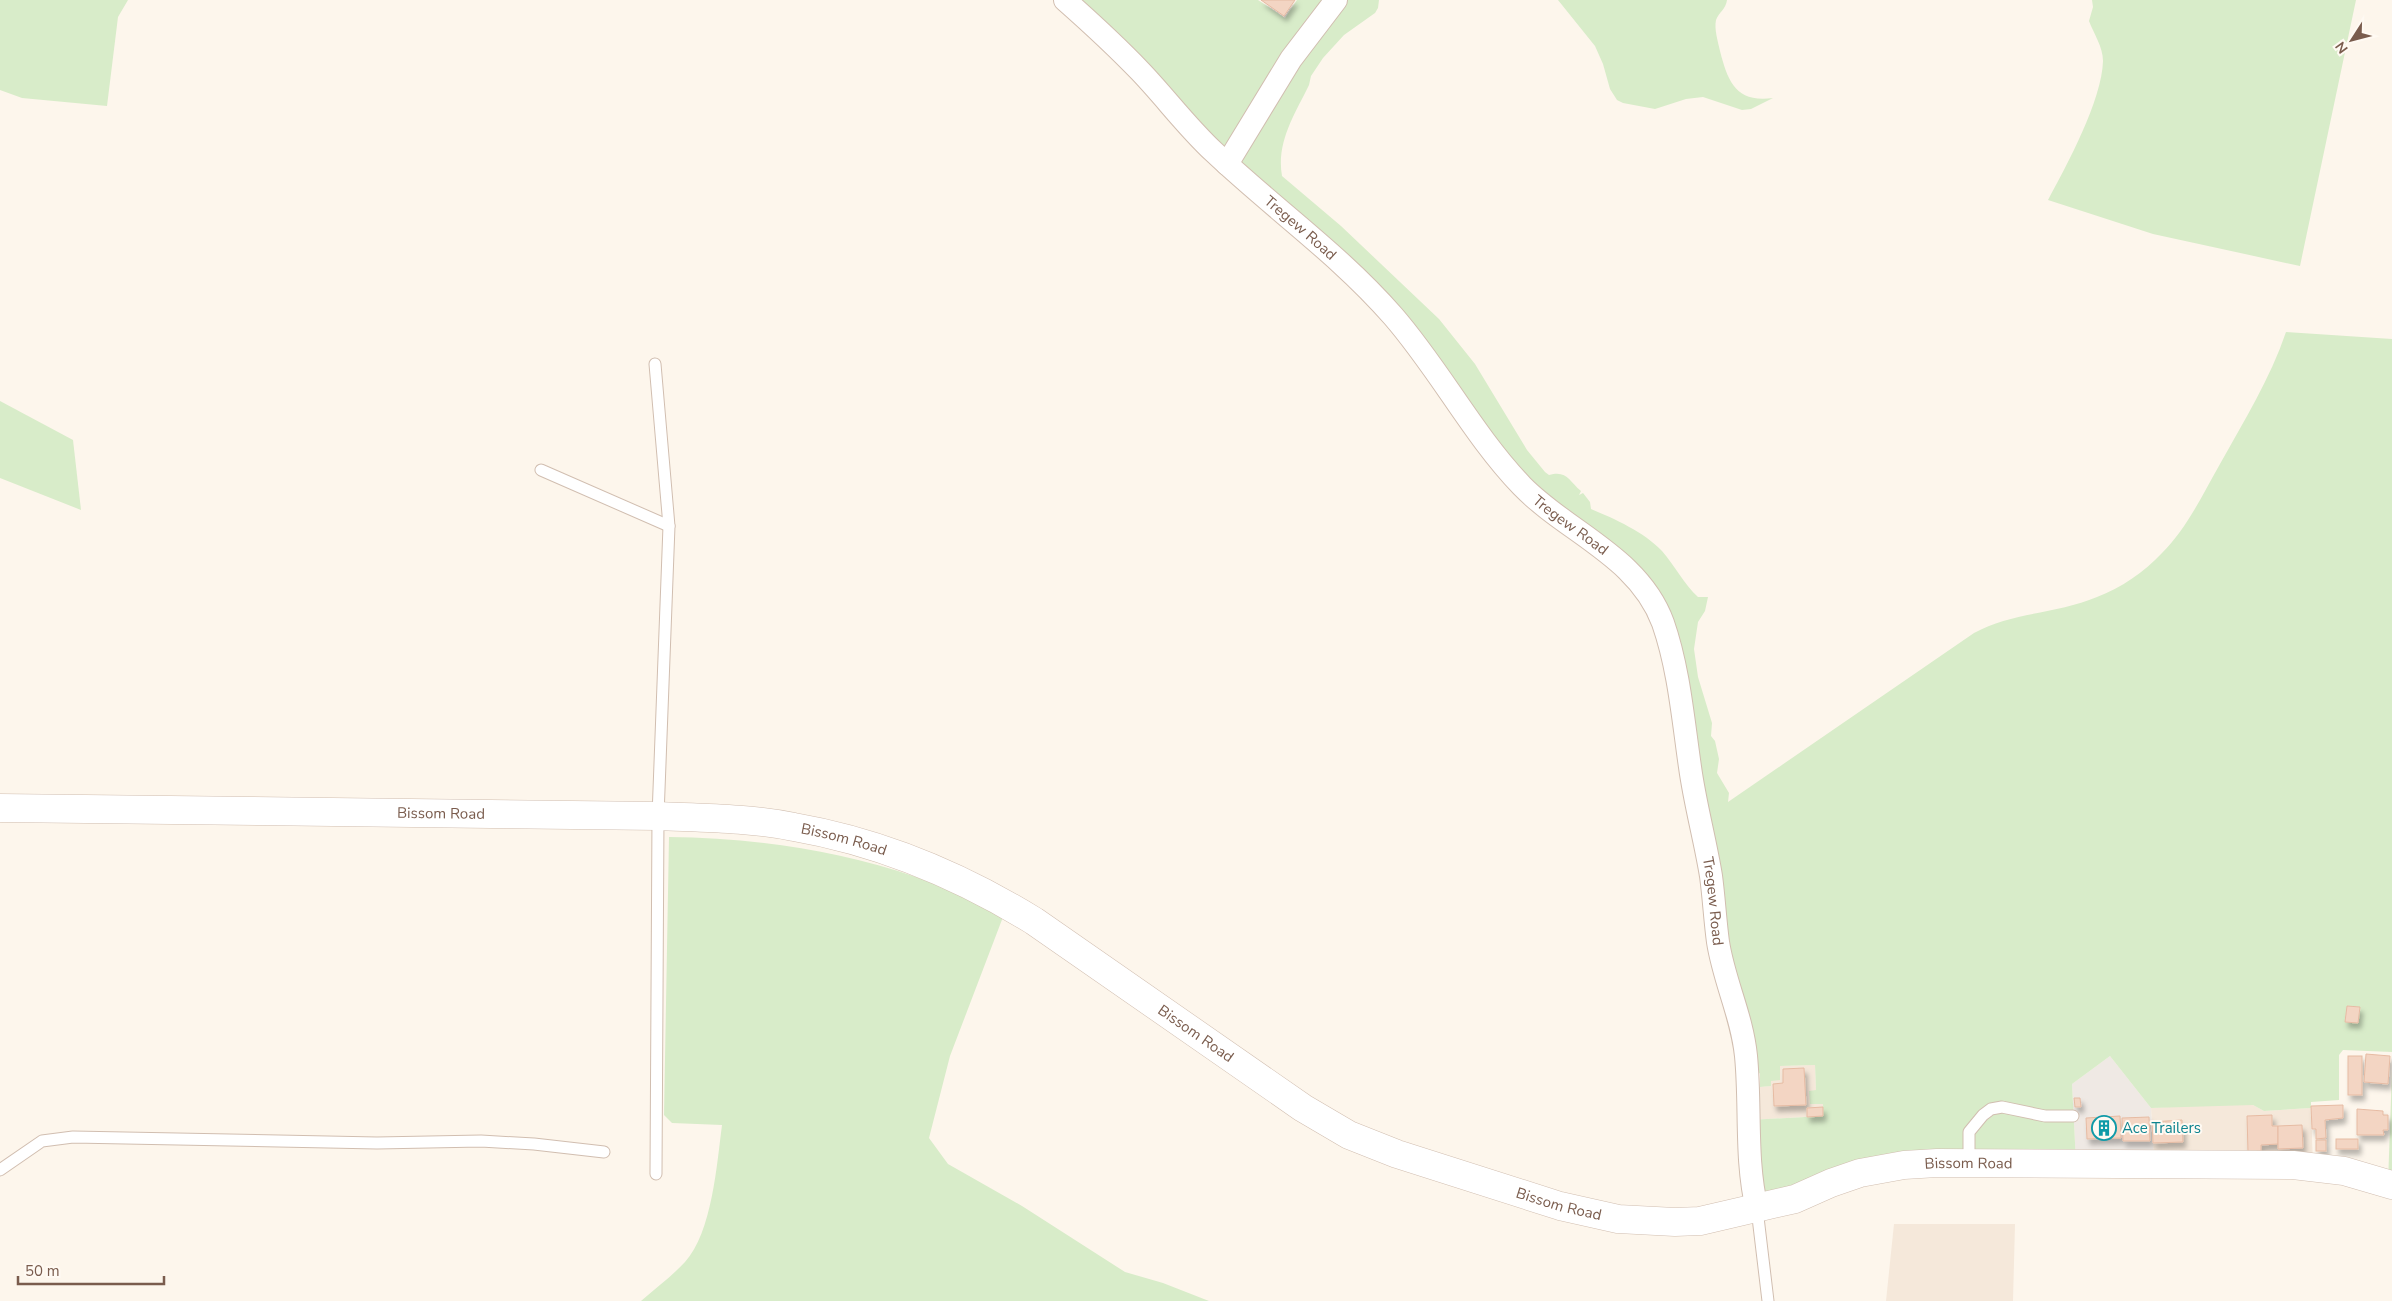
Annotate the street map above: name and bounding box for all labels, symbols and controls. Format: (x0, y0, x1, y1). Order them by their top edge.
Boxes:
north arrow (2327, 15, 2377, 65)
text: N (2331, 38, 2353, 57)
street label: Tregew Road (1260, 191, 1341, 264)
street label: Tregew Road (1528, 491, 1612, 560)
street label: Bissom Road (397, 803, 485, 824)
street label: Bissom Road (799, 818, 889, 860)
street label: Tregew Road (1698, 855, 1728, 947)
street label: Bissom Road (1154, 1000, 1238, 1067)
building icon: Ace Trailers (2091, 1115, 2117, 1141)
place label: Ace Trailers (2122, 1118, 2201, 1138)
street label: Bissom Road (1924, 1153, 2013, 1174)
street label: Bissom Road (1514, 1183, 1604, 1225)
scale bar (18, 1254, 164, 1286)
text: 50 m (25, 1261, 60, 1281)

